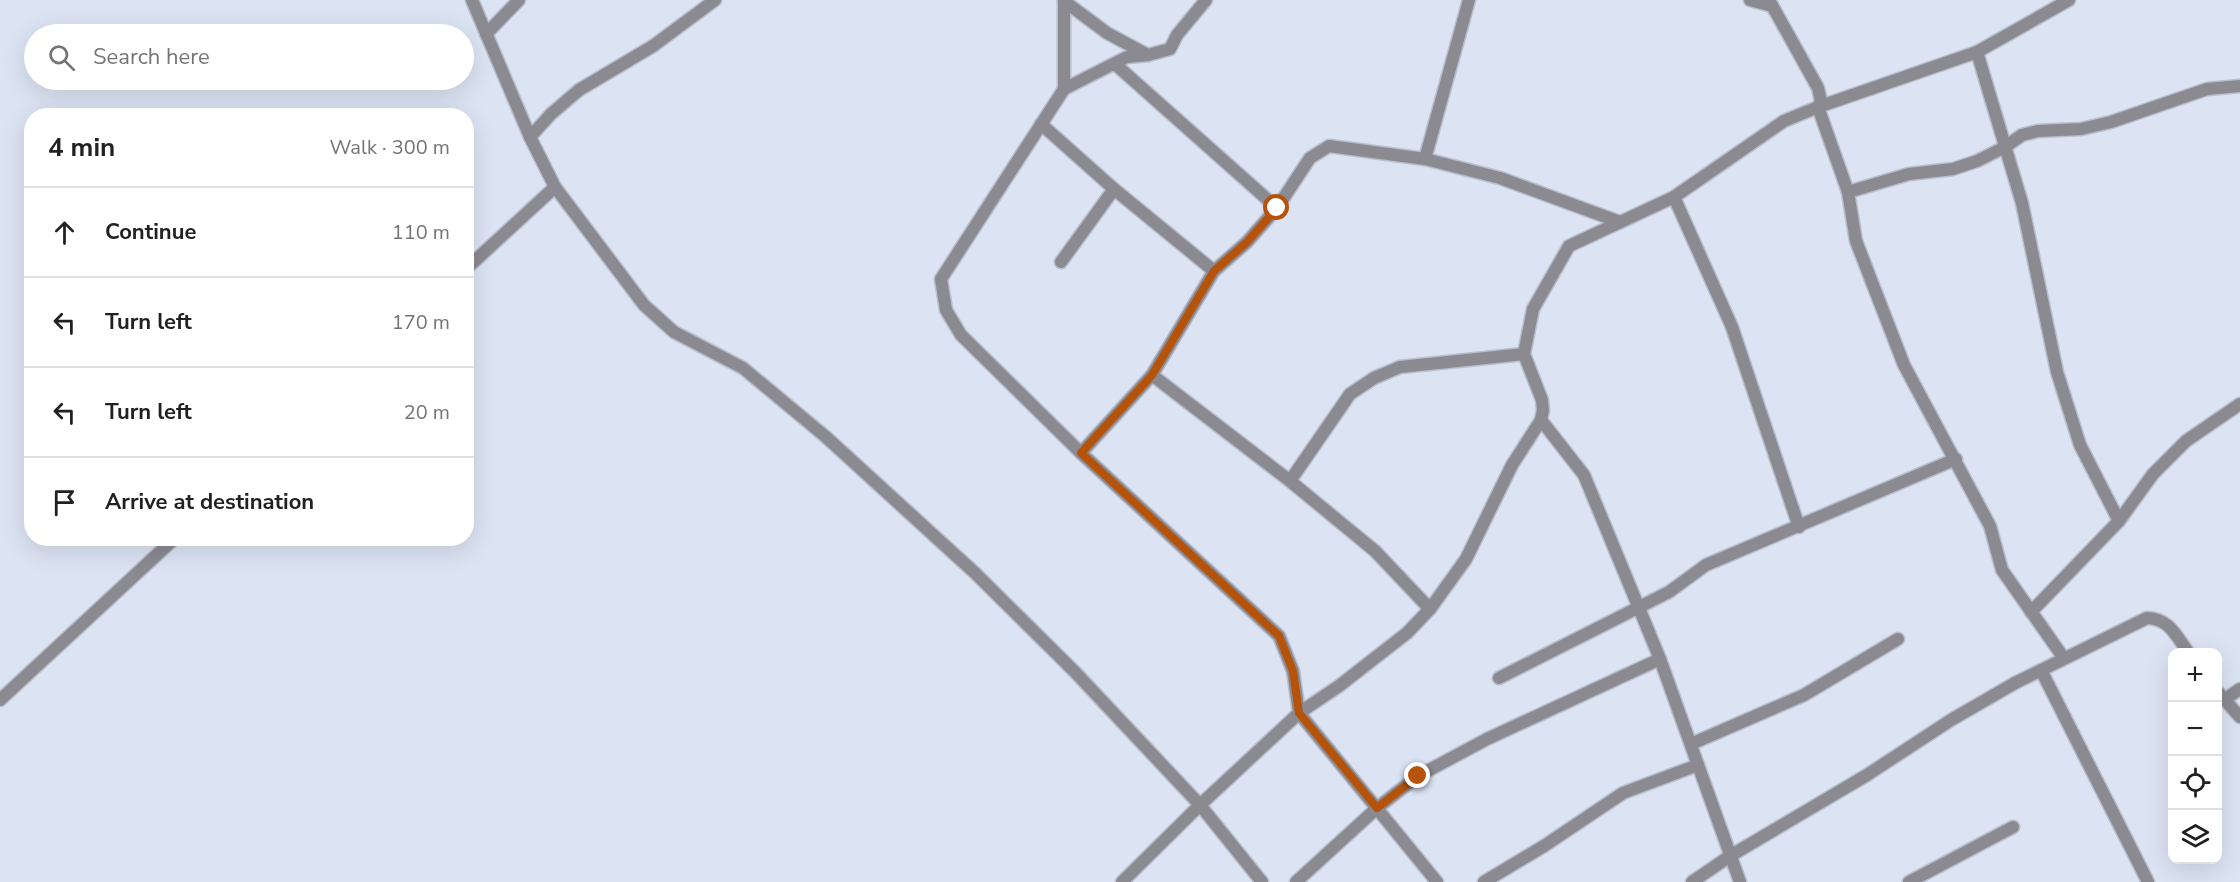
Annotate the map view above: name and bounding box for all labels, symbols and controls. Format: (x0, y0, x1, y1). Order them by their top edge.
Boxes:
search box (24, 24, 474, 90)
icon: search (45, 41, 78, 74)
text: Search here (93, 42, 210, 72)
text: 4 min (48, 130, 115, 165)
text: Walk · 300 m (330, 134, 450, 161)
route start (1263, 194, 1289, 220)
icon: ahead (48, 216, 81, 249)
text: Continue (105, 217, 196, 247)
text: 110 m (392, 219, 450, 246)
icon: left (48, 306, 81, 339)
text: Turn left (105, 307, 192, 337)
text: 170 m (392, 309, 450, 336)
icon: left (48, 396, 81, 429)
text: Turn left (105, 397, 192, 427)
text: 20 m (404, 399, 450, 426)
icon: arrive (48, 486, 81, 519)
text: Arrive at destination (105, 487, 314, 517)
map controls (2168, 648, 2222, 864)
button: + (2168, 648, 2222, 702)
button: − (2168, 702, 2222, 756)
button: locate (2168, 756, 2222, 810)
route end (1404, 762, 1430, 788)
button: layers (2168, 810, 2222, 864)

